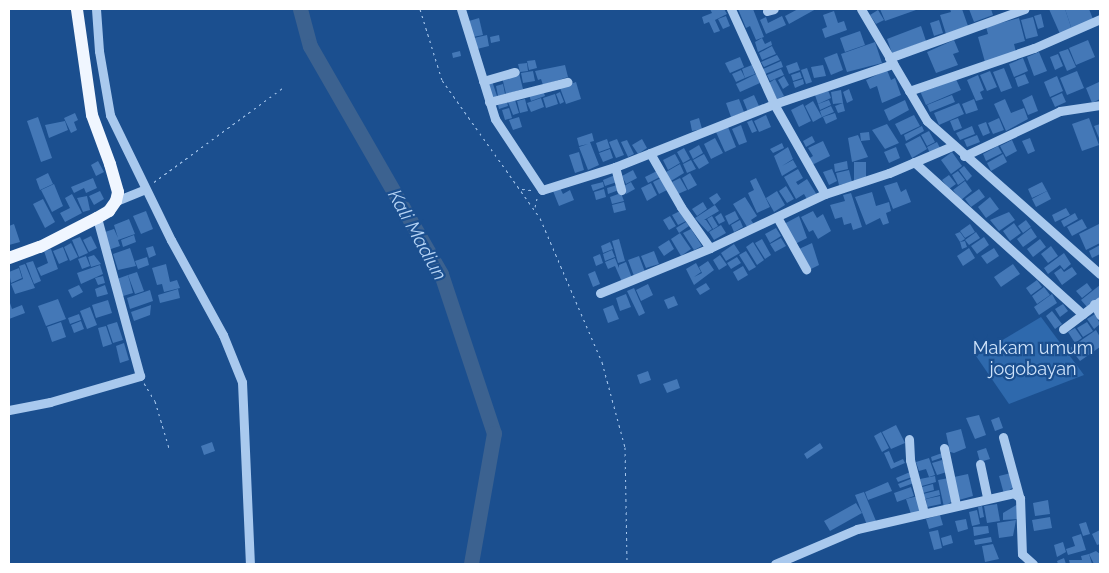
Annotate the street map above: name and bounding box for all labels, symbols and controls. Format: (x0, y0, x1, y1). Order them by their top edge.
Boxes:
water label: Kali Madiun (383, 186, 451, 284)
park label: Makam umum jogobayan (973, 338, 1093, 380)

